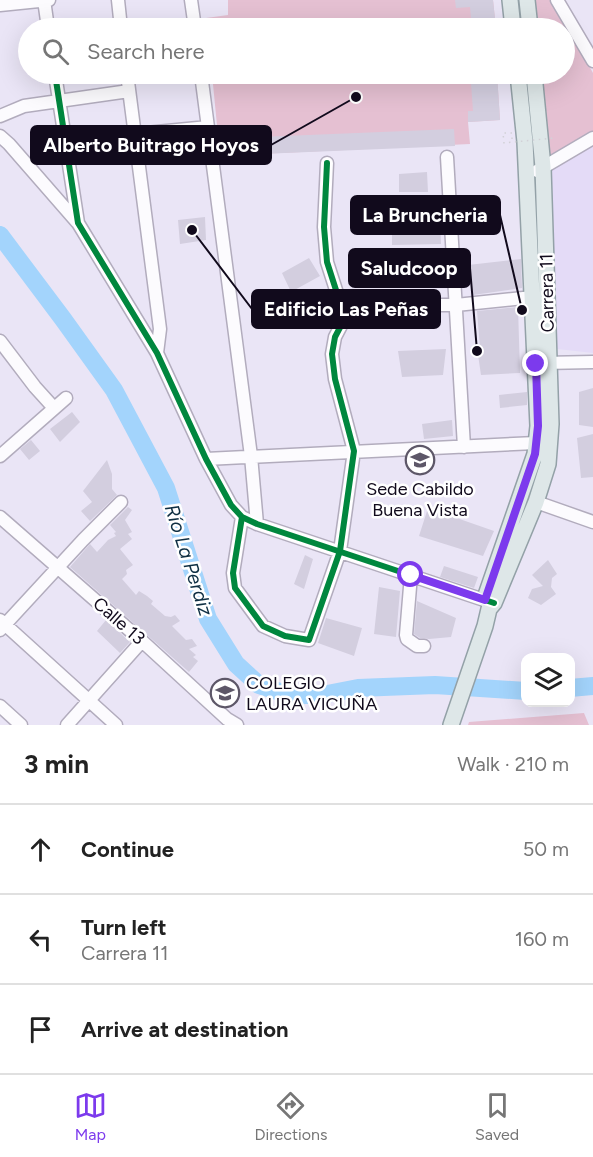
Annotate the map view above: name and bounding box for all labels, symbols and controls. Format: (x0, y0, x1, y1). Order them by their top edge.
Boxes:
search box (18, 18, 575, 84)
icon: search (39, 35, 72, 68)
text: Search here (87, 38, 205, 65)
callout: Alberto Buitrago Hoyos (31, 126, 271, 164)
text: Alberto Buitrago Hoyos (43, 133, 259, 157)
callout: La Bruncheria (351, 196, 500, 234)
text: La Bruncheria (362, 203, 488, 227)
callout: Saludcoop (349, 249, 470, 287)
street label: Carrera 11 (535, 253, 559, 333)
text: Saludcoop (360, 256, 458, 280)
callout: Edificio Las Peñas (252, 290, 440, 328)
text: Edificio Las Peñas (264, 297, 428, 321)
route end (522, 350, 548, 376)
school or university icon: Sede Cabildo Buena Vista (404, 444, 436, 476)
place label: Sede Cabildo Buena Vista (366, 478, 474, 521)
water label: Río La Perdiz (160, 501, 218, 619)
route start (397, 561, 423, 587)
street label: Calle 13 (89, 592, 149, 650)
map controls (521, 653, 575, 707)
button: layers (521, 653, 575, 707)
place label: COLEGIO LAURA VICUÑA (246, 672, 377, 715)
school or university icon: COLEGIO LAURA VICUÑA (209, 677, 241, 709)
text: 3 min (24, 748, 89, 780)
text: Walk · 210 m (457, 752, 569, 776)
icon: ahead (24, 833, 57, 866)
text: Continue (81, 836, 174, 863)
text: 50 m (523, 837, 569, 861)
text: Turn left (81, 914, 167, 941)
icon: left (24, 923, 57, 956)
text: 160 m (515, 927, 569, 951)
text: Carrera 11 (81, 941, 168, 965)
icon: arrive (24, 1013, 57, 1046)
text: Arrive at destination (81, 1016, 289, 1043)
tab: Map (74, 1089, 107, 1144)
tab: Directions (254, 1089, 327, 1144)
tab: Saved (475, 1089, 519, 1144)

